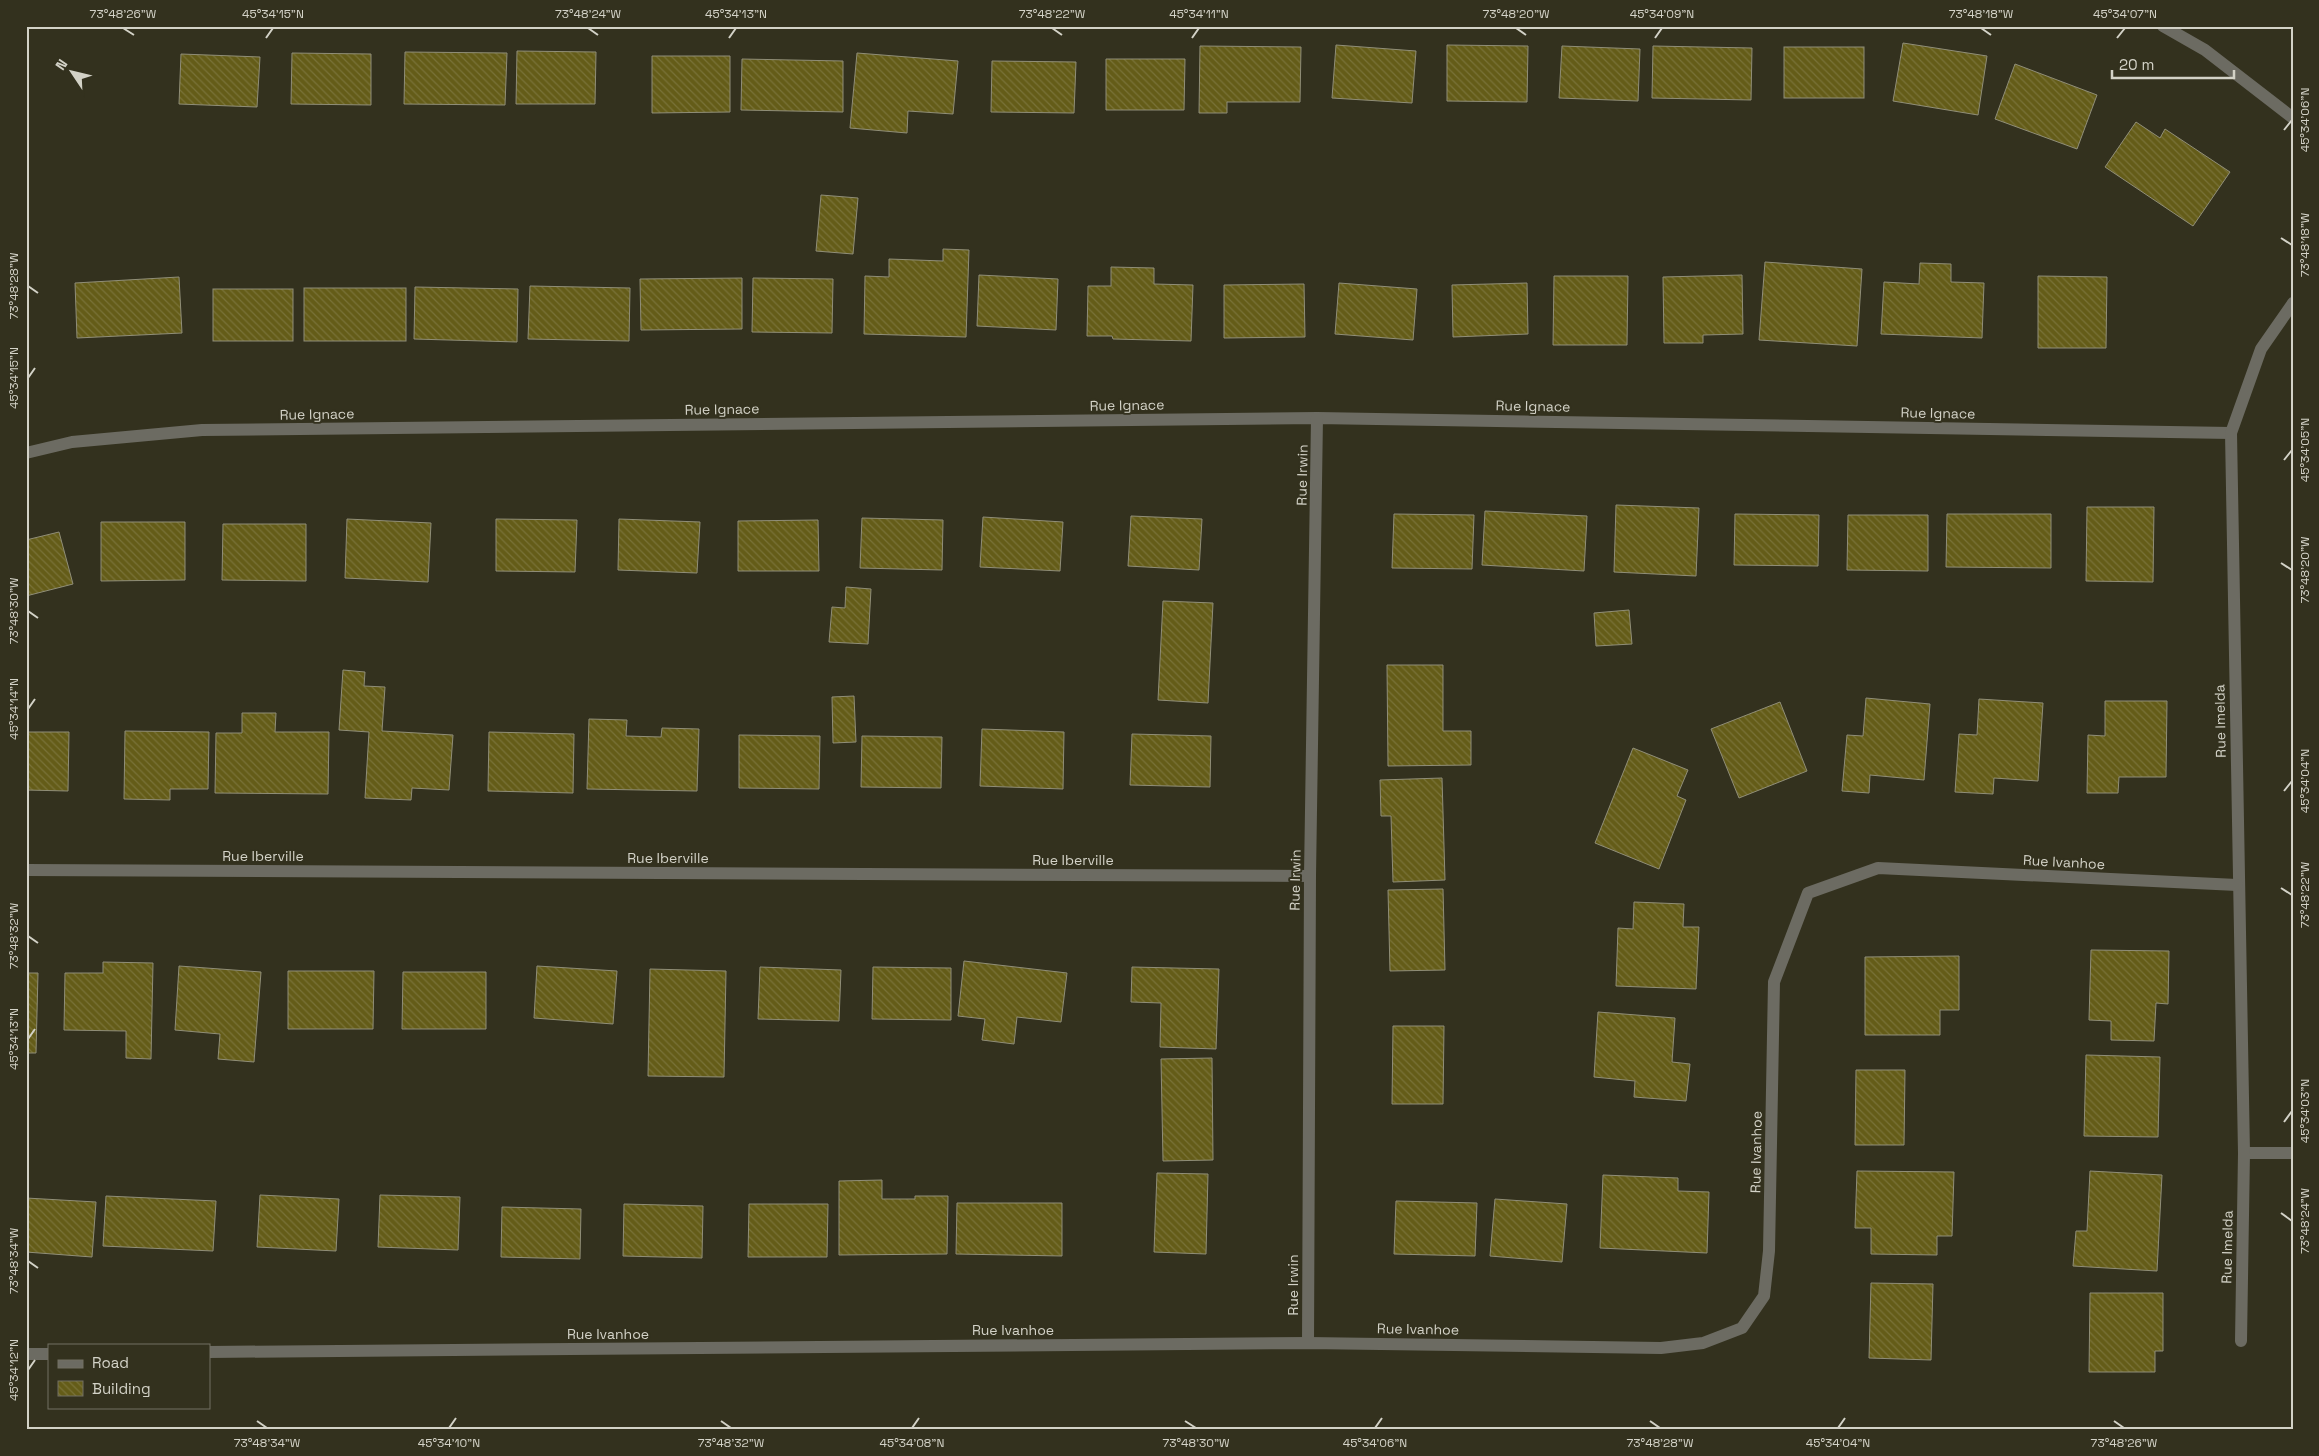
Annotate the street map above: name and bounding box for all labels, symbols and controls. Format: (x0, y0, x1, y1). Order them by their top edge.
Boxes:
text: 73°48'26"W (90, 6, 157, 22)
text: 45°34'15"N (242, 6, 304, 22)
text: 73°48'24"W (555, 6, 622, 22)
text: 45°34'13"N (705, 6, 767, 22)
text: 73°48'22"W (1019, 6, 1086, 22)
text: 45°34'11"N (1169, 6, 1229, 22)
text: 73°48'20"W (1482, 6, 1550, 22)
text: 45°34'09"N (1630, 6, 1694, 22)
text: 73°48'18"W (1949, 6, 2014, 22)
text: 45°34'07"N (2093, 6, 2157, 22)
north arrow (48, 48, 98, 98)
scale bar (2112, 48, 2234, 80)
text: 20 m (2119, 55, 2154, 74)
text: N (51, 56, 71, 74)
text: 45°34'06"N (2297, 88, 2313, 152)
text: 73°48'18"W (2297, 212, 2313, 277)
text: 73°48'28"W (6, 252, 22, 319)
text: 45°34'15"N (6, 347, 22, 409)
street label: Rue Ignace (1089, 395, 1165, 415)
street label: Rue Ignace (1495, 396, 1571, 416)
street label: Rue Ignace (684, 399, 760, 419)
street label: Rue Ignace (1900, 403, 1976, 423)
street label: Rue Ignace (279, 404, 355, 424)
text: 45°34'05"N (2297, 418, 2313, 482)
street label: Rue Irwin (1292, 444, 1312, 506)
text: 73°48'20"W (2297, 536, 2313, 604)
text: 73°48'30"W (6, 577, 22, 645)
text: 45°34'14"N (6, 678, 22, 740)
street label: Rue Imelda (2210, 684, 2230, 758)
text: 45°34'04"N (2297, 749, 2313, 813)
street label: Rue Iberville (222, 847, 304, 865)
street label: Rue Iberville (627, 849, 709, 867)
street label: Rue Irwin (1285, 849, 1305, 911)
street label: Rue Iberville (1032, 851, 1114, 869)
street label: Rue Ivanhoe (2022, 851, 2106, 873)
text: 73°48'22"W (2297, 861, 2313, 928)
text: 73°48'32"W (6, 902, 22, 969)
text: 45°34'13"N (6, 1008, 22, 1070)
text: 45°34'03"N (2297, 1079, 2313, 1143)
street label: Rue Ivanhoe (1746, 1111, 1766, 1193)
text: 73°48'24"W (2297, 1187, 2313, 1254)
street label: Rue Imelda (2217, 1210, 2237, 1284)
text: 73°48'34"W (6, 1227, 22, 1294)
street label: Rue Irwin (1284, 1254, 1302, 1316)
street label: Rue Ivanhoe (1377, 1319, 1459, 1339)
street label: Rue Ivanhoe (972, 1321, 1054, 1339)
street label: Rue Ivanhoe (567, 1325, 649, 1343)
text: 45°34'12"N (6, 1339, 22, 1401)
legend (48, 1344, 210, 1408)
text: Road (92, 1353, 129, 1372)
text: Building (92, 1379, 151, 1398)
text: 73°48'34"W (234, 1435, 301, 1451)
text: 45°34'10"N (418, 1435, 480, 1451)
text: 73°48'32"W (698, 1435, 765, 1451)
text: 45°34'08"N (880, 1435, 944, 1451)
text: 73°48'30"W (1162, 1435, 1230, 1451)
text: 45°34'06"N (1343, 1435, 1407, 1451)
text: 73°48'28"W (1627, 1435, 1694, 1451)
text: 45°34'04"N (1806, 1435, 1870, 1451)
text: 73°48'26"W (2091, 1435, 2158, 1451)

